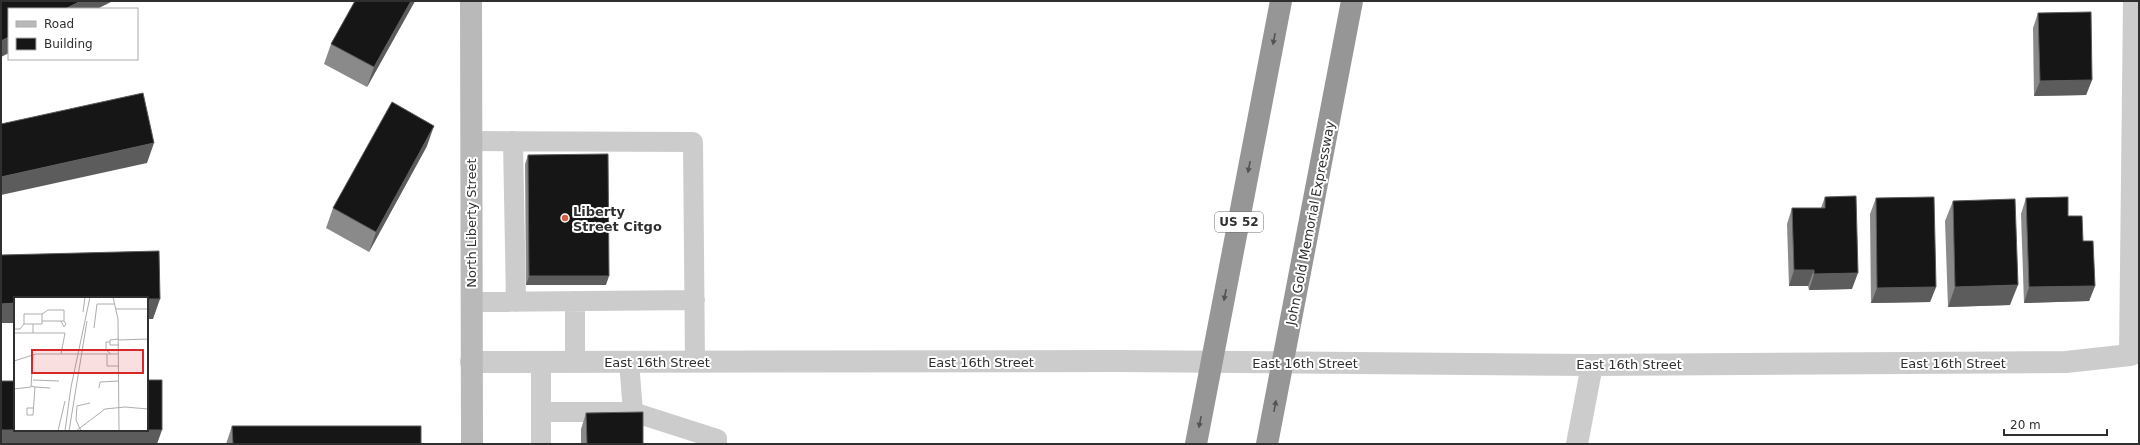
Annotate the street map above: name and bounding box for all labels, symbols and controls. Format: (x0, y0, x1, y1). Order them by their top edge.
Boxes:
legend (8, 8, 138, 60)
text: Road (44, 17, 74, 31)
one-way arrow (1270, 33, 1276, 45)
text: Building (44, 37, 93, 51)
street label: John Gold Memorial Expressway (1283, 119, 1338, 328)
street label: North Liberty Street (464, 158, 479, 288)
one-way arrow (1246, 161, 1252, 173)
place label: Liberty Street Citgo (573, 204, 662, 234)
road number: US 52 (1215, 212, 1263, 232)
marker: Liberty Street Citgo (560, 213, 570, 223)
one-way arrow (1221, 289, 1227, 301)
inset map (14, 297, 148, 431)
street label: East 16th Street (604, 355, 710, 370)
street label: East 16th Street (928, 355, 1034, 370)
street label: East 16th Street (1252, 356, 1358, 371)
street label: East 16th Street (1900, 356, 2006, 371)
street label: East 16th Street (1576, 357, 1682, 372)
one-way arrow (1272, 400, 1278, 412)
scale bar (2004, 411, 2107, 437)
one-way arrow (1197, 416, 1203, 428)
text: 20 m (2010, 418, 2041, 432)

